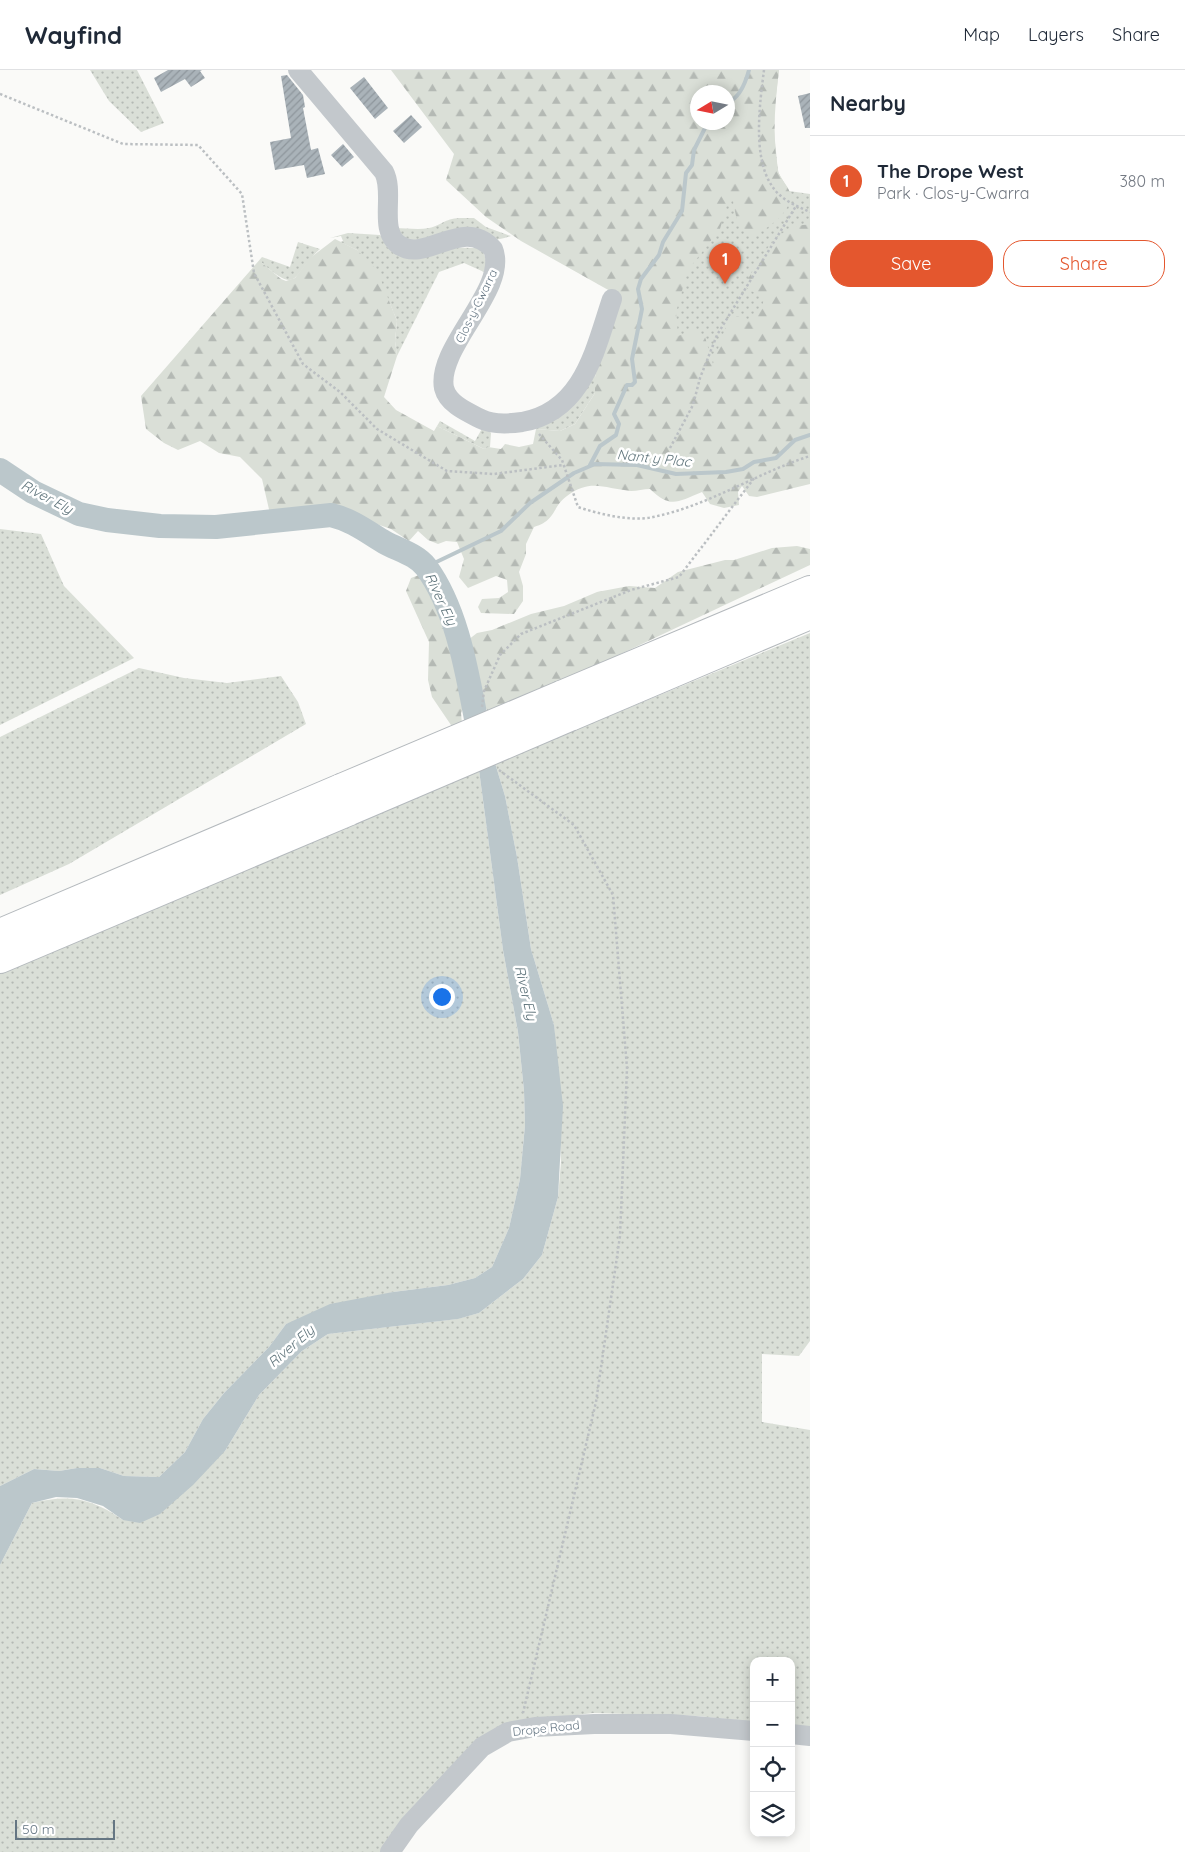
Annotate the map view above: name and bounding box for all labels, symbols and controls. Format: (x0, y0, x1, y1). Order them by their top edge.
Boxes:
text: Wayfind (25, 20, 122, 50)
text: Map (963, 23, 1000, 46)
text: Layers (1028, 23, 1084, 46)
text: Share (1112, 23, 1160, 46)
north arrow (690, 85, 735, 130)
text: Nearby (830, 90, 906, 116)
text: The Drope West (877, 159, 1024, 183)
text: 1 (843, 171, 849, 191)
text: 380 m (1119, 171, 1165, 191)
text: Park · Clos-y-Cwarra (877, 183, 1030, 203)
button: Save (830, 240, 993, 287)
button: Share (1003, 240, 1165, 287)
pin: 1 (709, 243, 741, 284)
street label: Clos-y-Cwarra (452, 267, 500, 345)
water label: Nant y Plac (616, 445, 694, 471)
water label: River Ely (18, 476, 77, 519)
water label: River Ely (421, 570, 461, 629)
water label: River Ely (511, 964, 541, 1023)
your location (429, 984, 455, 1010)
water label: River Ely (264, 1320, 319, 1371)
map controls (750, 1657, 795, 1837)
button: + (750, 1657, 795, 1702)
button: − (750, 1702, 795, 1747)
street label: Drope Road (512, 1717, 580, 1739)
button: locate (750, 1747, 795, 1792)
button: layers (750, 1792, 795, 1837)
scale bar (15, 1817, 115, 1840)
text: 50 m (22, 1820, 55, 1838)

